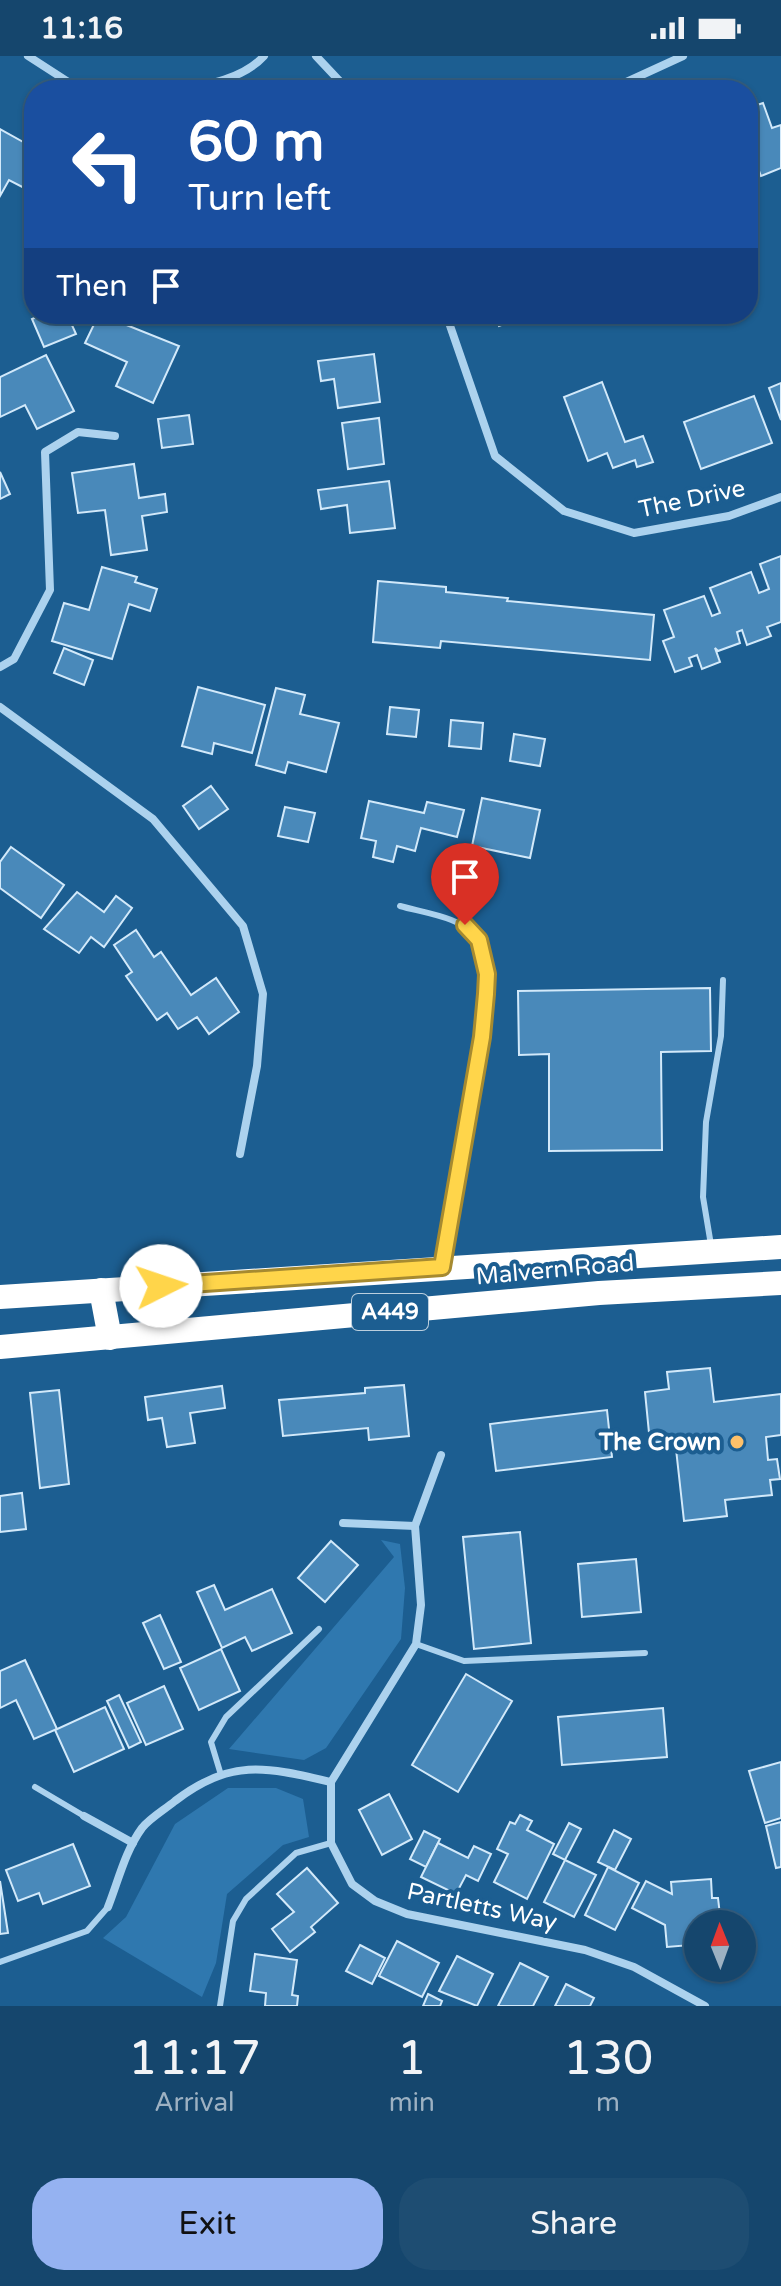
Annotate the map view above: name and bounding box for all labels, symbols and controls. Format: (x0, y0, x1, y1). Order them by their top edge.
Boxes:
text: 11:16 (40, 10, 123, 47)
text: 60 m (188, 109, 324, 176)
icon: left (56, 112, 160, 216)
text: Turn left (188, 177, 331, 220)
icon: arrive (144, 264, 188, 308)
text: Then (56, 268, 128, 305)
street label: The Drive (636, 474, 748, 524)
pin (431, 843, 499, 925)
icon: arrive (443, 855, 487, 899)
position arrow (119, 1244, 203, 1328)
street label: Malvern Road (474, 1249, 636, 1291)
road number: A449 (352, 1294, 428, 1330)
place label: The Crown (598, 1428, 721, 1457)
marker: The Crown (728, 1433, 746, 1451)
street label: Partletts Way (404, 1877, 560, 1937)
north arrow (684, 1910, 756, 1982)
map controls (684, 1910, 756, 1982)
text: 11:17 (128, 2030, 261, 2088)
text: 1 (397, 2030, 427, 2088)
text: 130 (563, 2030, 653, 2088)
text: Arrival (154, 2087, 235, 2118)
text: min (389, 2087, 435, 2118)
text: m (596, 2087, 620, 2118)
button: Exit (32, 2178, 383, 2270)
button: Share (399, 2178, 749, 2270)

